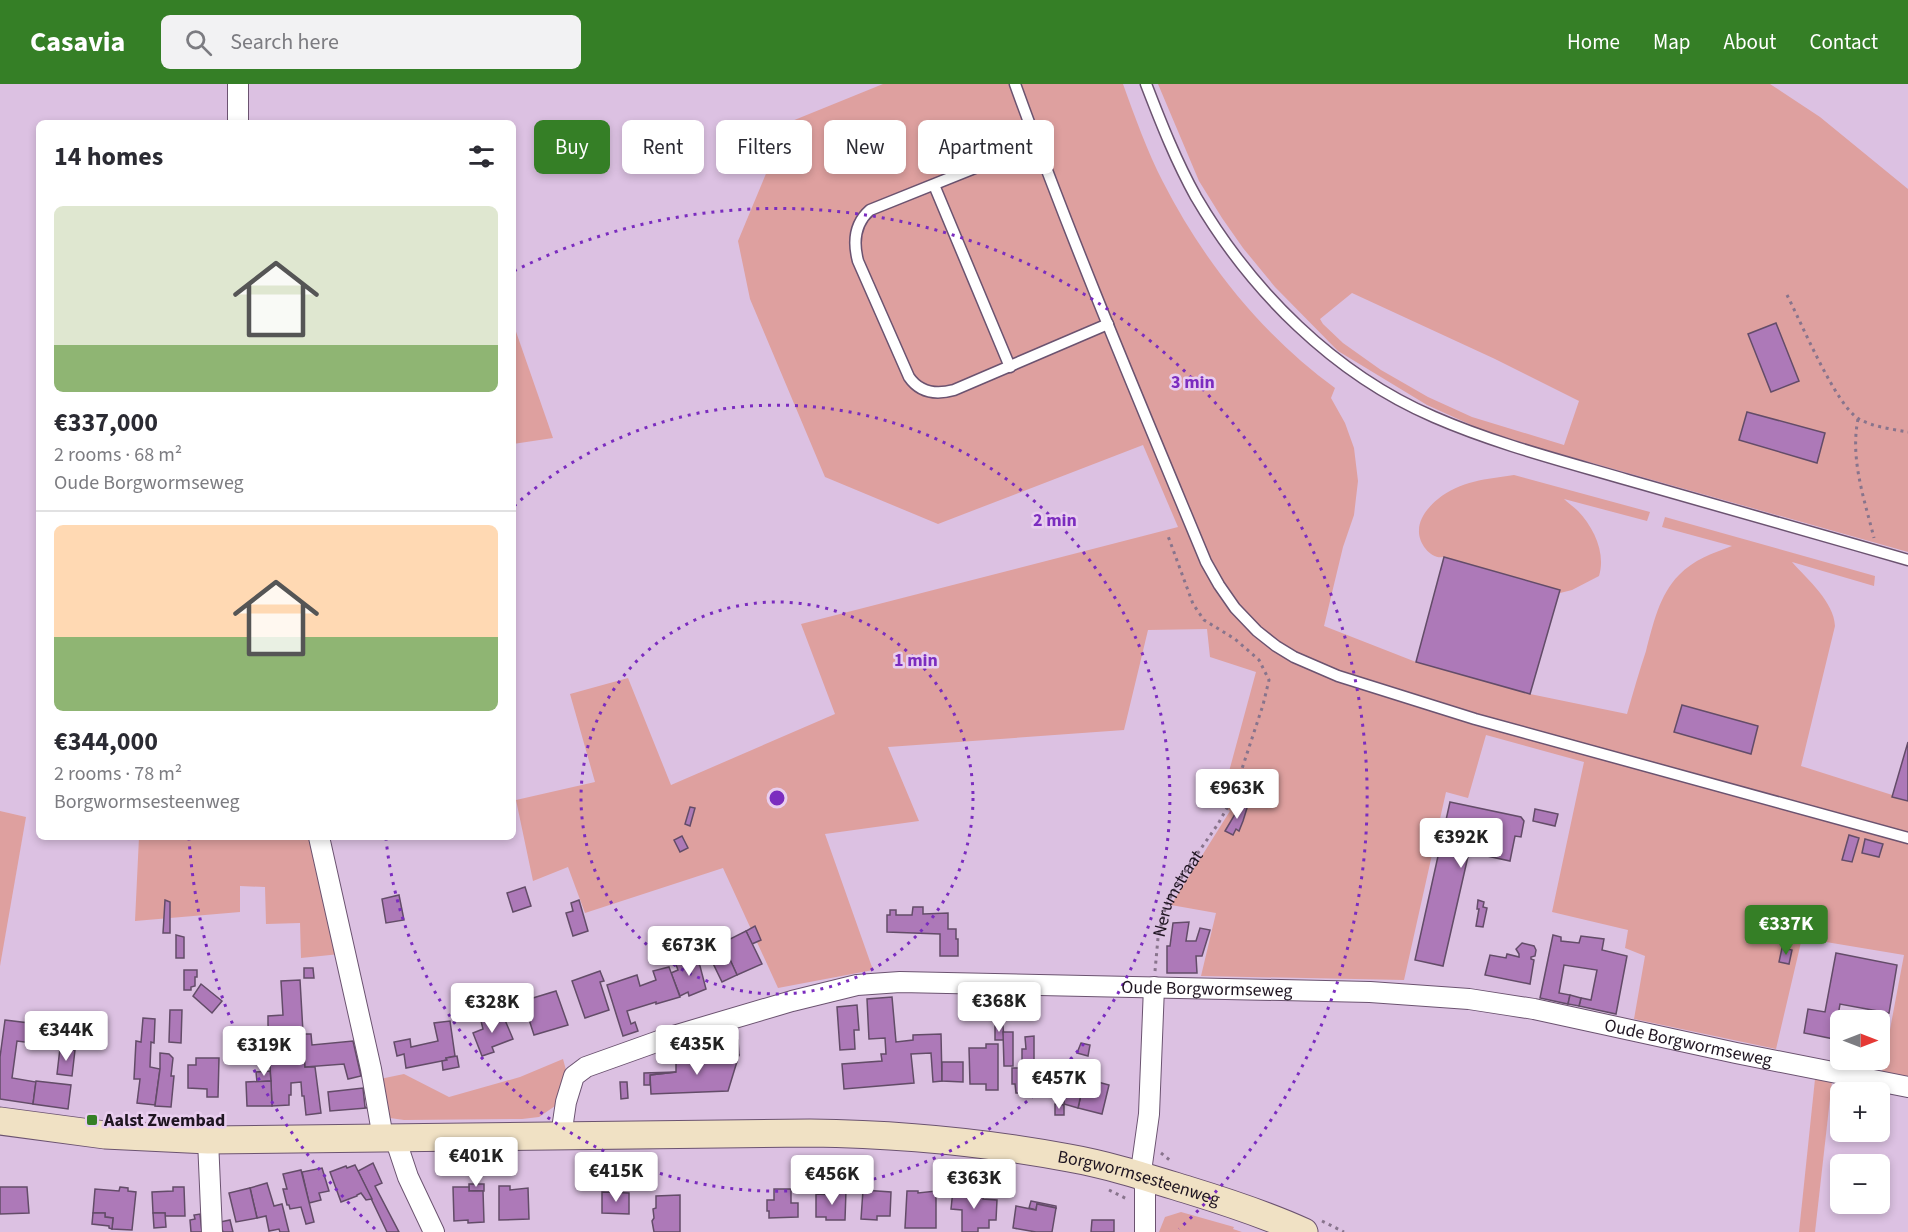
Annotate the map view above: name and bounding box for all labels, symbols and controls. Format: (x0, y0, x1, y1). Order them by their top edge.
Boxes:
search box (161, 15, 581, 69)
text: Casavia (30, 22, 125, 62)
icon: search (182, 26, 215, 59)
text: Search here (230, 26, 339, 58)
text: Home (1567, 27, 1620, 57)
text: Map (1653, 27, 1691, 57)
text: About (1724, 27, 1776, 57)
text: Contact (1809, 27, 1878, 57)
chip: Buy (534, 120, 610, 174)
chip: Rent (622, 120, 704, 174)
chip: Filters (716, 120, 812, 174)
chip: New (824, 120, 906, 174)
chip: Apartment (918, 120, 1054, 174)
text: 14 homes (54, 138, 163, 175)
icon: filters (465, 140, 498, 173)
icon: home (222, 245, 330, 353)
text: 3 min (1171, 370, 1215, 395)
text: €337,000 (54, 404, 158, 441)
text: 2 rooms · 68 m² (54, 441, 182, 469)
text: Oude Borgwormseweg (54, 469, 244, 497)
text: 2 min (1033, 508, 1077, 533)
icon: home (222, 564, 330, 672)
text: 1 min (894, 648, 938, 673)
text: €344,000 (54, 723, 158, 760)
text: 2 rooms · 78 m² (54, 760, 182, 788)
pin: €963K (1195, 769, 1279, 820)
text: €963K (1210, 774, 1264, 802)
text: Borgwormsesteenweg (54, 788, 240, 816)
centre of rings (767, 788, 787, 808)
pin: €392K (1419, 818, 1503, 869)
text: €392K (1434, 823, 1488, 851)
street label: Nerumstraat (1147, 845, 1209, 940)
pin: €337K (1744, 905, 1828, 956)
text: €337K (1759, 910, 1813, 938)
pin: €673K (647, 926, 731, 977)
text: €673K (662, 931, 716, 959)
street label: Oude Borgwormseweg (1121, 975, 1293, 1003)
pin: €368K (957, 982, 1041, 1033)
pin: €328K (450, 983, 534, 1034)
text: €368K (972, 987, 1026, 1015)
text: €328K (465, 988, 519, 1016)
north arrow (1830, 1010, 1890, 1070)
map controls (1830, 1010, 1890, 1214)
pin: €344K (24, 1011, 108, 1062)
street label: Oude Borgwormseweg (1602, 1013, 1774, 1073)
text: €344K (39, 1016, 93, 1044)
pin: €435K (655, 1025, 739, 1076)
pin: €319K (222, 1026, 306, 1077)
text: €435K (670, 1030, 724, 1058)
text: €319K (237, 1031, 291, 1059)
pin: €457K (1017, 1059, 1101, 1110)
text: €457K (1032, 1064, 1086, 1092)
button: + (1830, 1082, 1890, 1142)
place label: Aalst Zwembad (103, 1108, 225, 1133)
marker: Aalst Zwembad (85, 1113, 99, 1127)
pin: €401K (434, 1137, 518, 1188)
text: €401K (449, 1142, 503, 1170)
street label: Borgwormsesteenweg (1056, 1144, 1223, 1212)
pin: €415K (574, 1152, 658, 1203)
button: − (1830, 1154, 1890, 1214)
pin: €456K (790, 1155, 874, 1206)
text: €415K (589, 1157, 643, 1185)
pin: €363K (932, 1159, 1016, 1210)
text: €456K (805, 1160, 859, 1188)
text: €363K (947, 1164, 1001, 1192)

